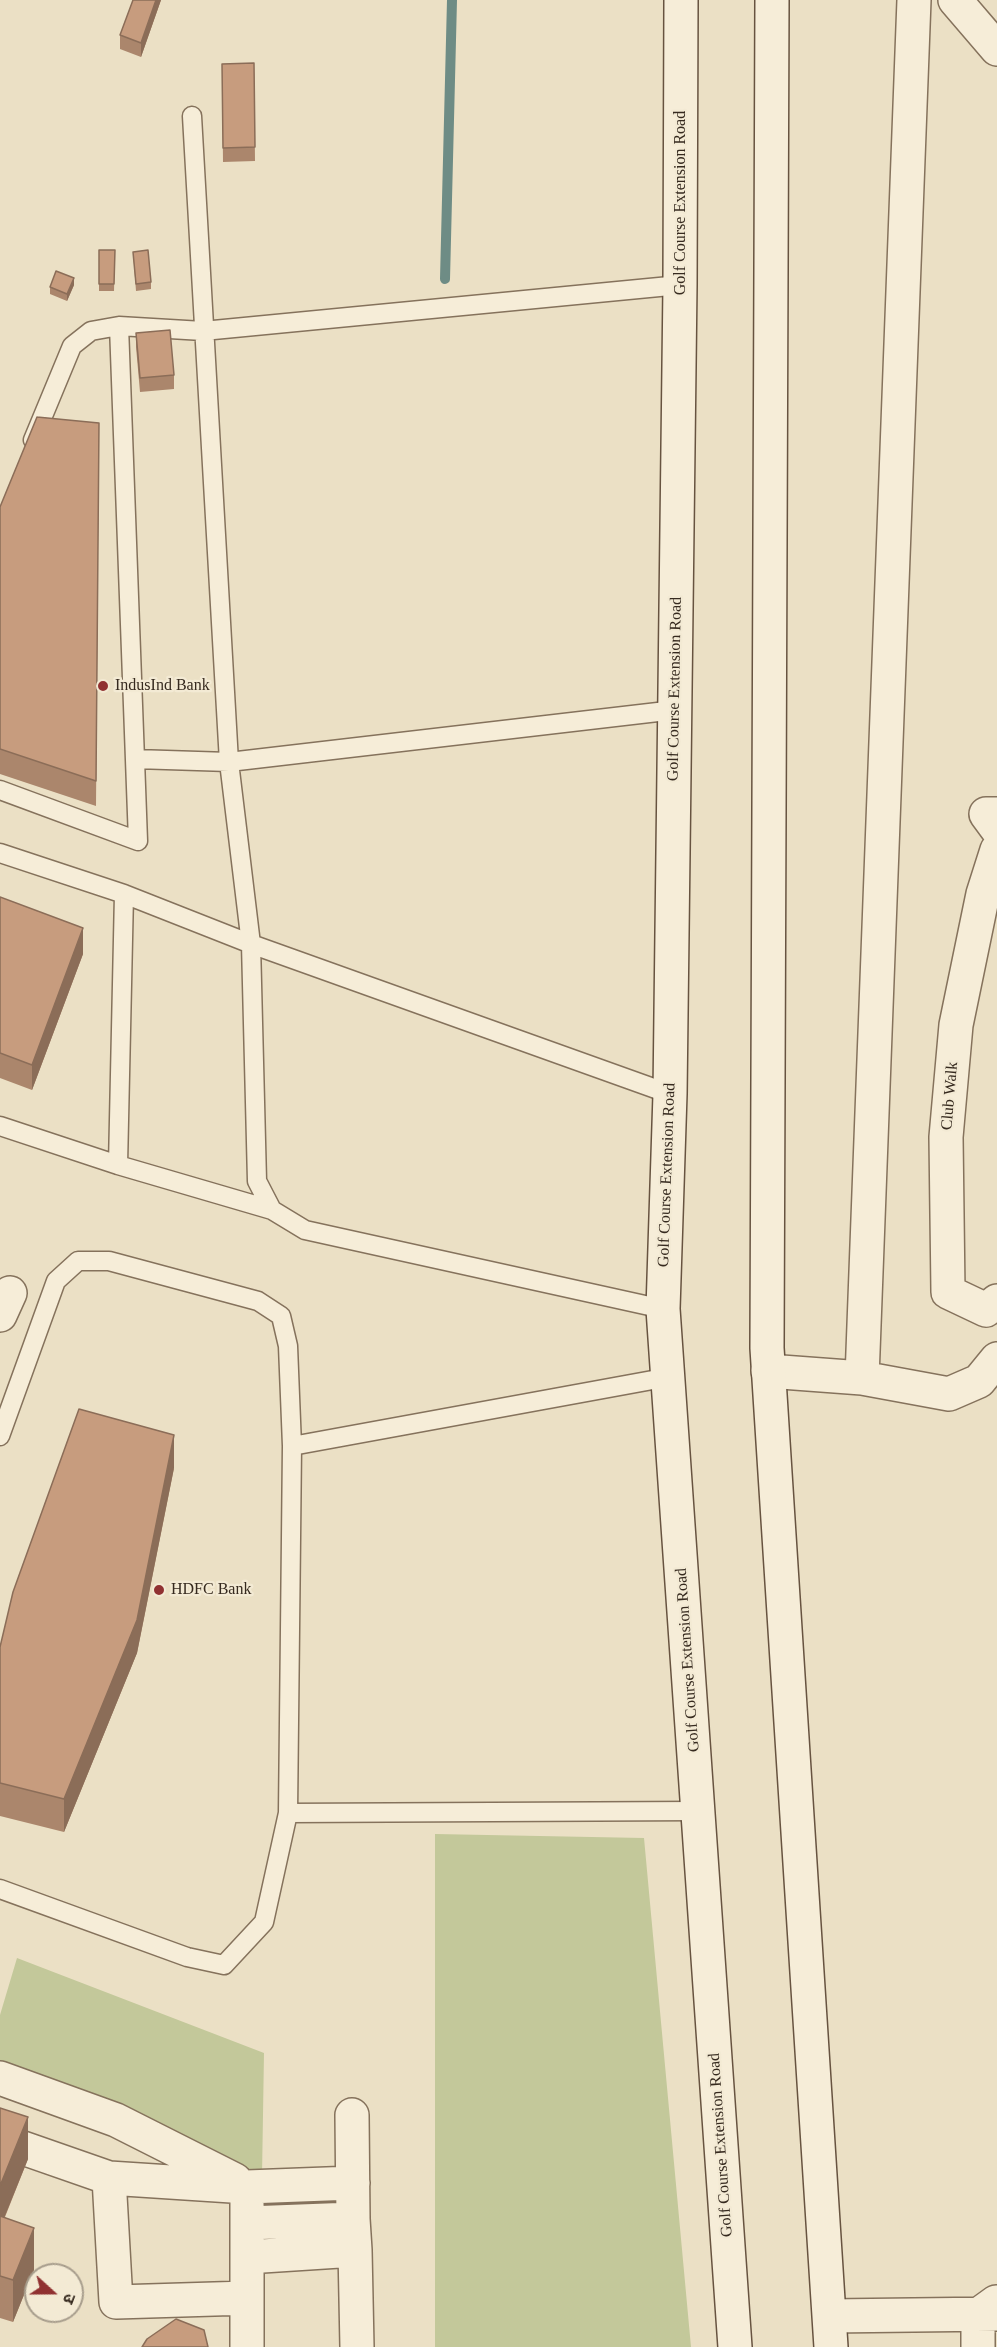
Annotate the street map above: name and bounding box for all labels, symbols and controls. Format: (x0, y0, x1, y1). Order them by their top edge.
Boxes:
street label: Golf Course Extension Road (671, 111, 691, 295)
street label: Golf Course Extension Road (664, 597, 686, 781)
place label: IndusInd Bank (115, 676, 210, 696)
marker: IndusInd Bank (96, 679, 110, 693)
street label: Club Walk (937, 1061, 963, 1131)
street label: Golf Course Extension Road (654, 1083, 680, 1267)
street label: Golf Course Extension Road (672, 1567, 704, 1753)
place label: HDFC Bank (171, 1580, 251, 1600)
marker: HDFC Bank (152, 1583, 166, 1597)
street label: Golf Course Extension Road (705, 2052, 737, 2238)
north arrow (24, 2263, 84, 2323)
text: उ (60, 2291, 79, 2306)

